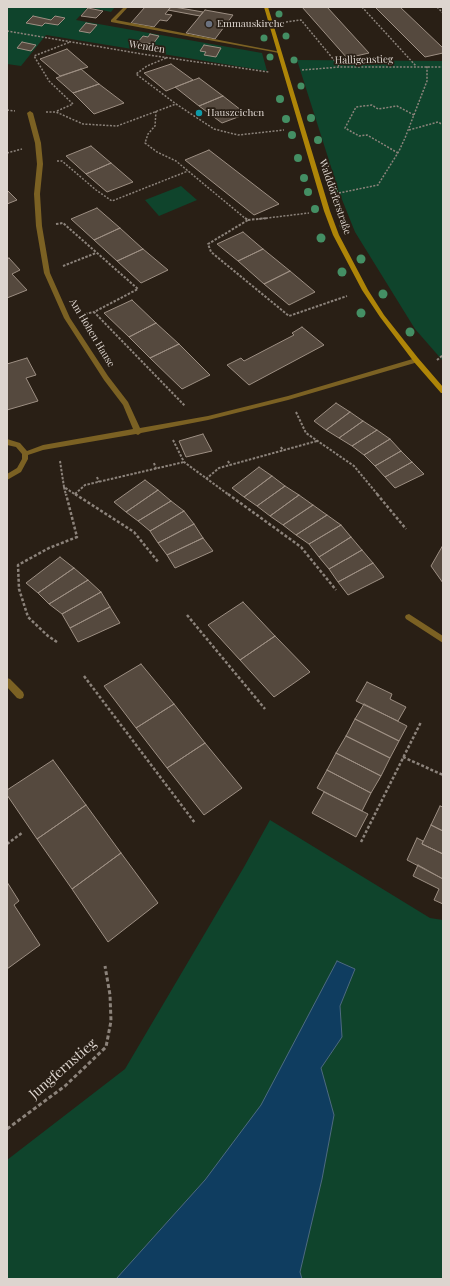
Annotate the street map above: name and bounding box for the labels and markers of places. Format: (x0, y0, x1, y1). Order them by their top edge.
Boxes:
place label: Emmauskirche (217, 18, 285, 30)
marker: Emmauskirche (204, 19, 214, 29)
place label: Hauszeichen (207, 107, 264, 119)
marker: Hauszeichen (194, 108, 204, 118)

